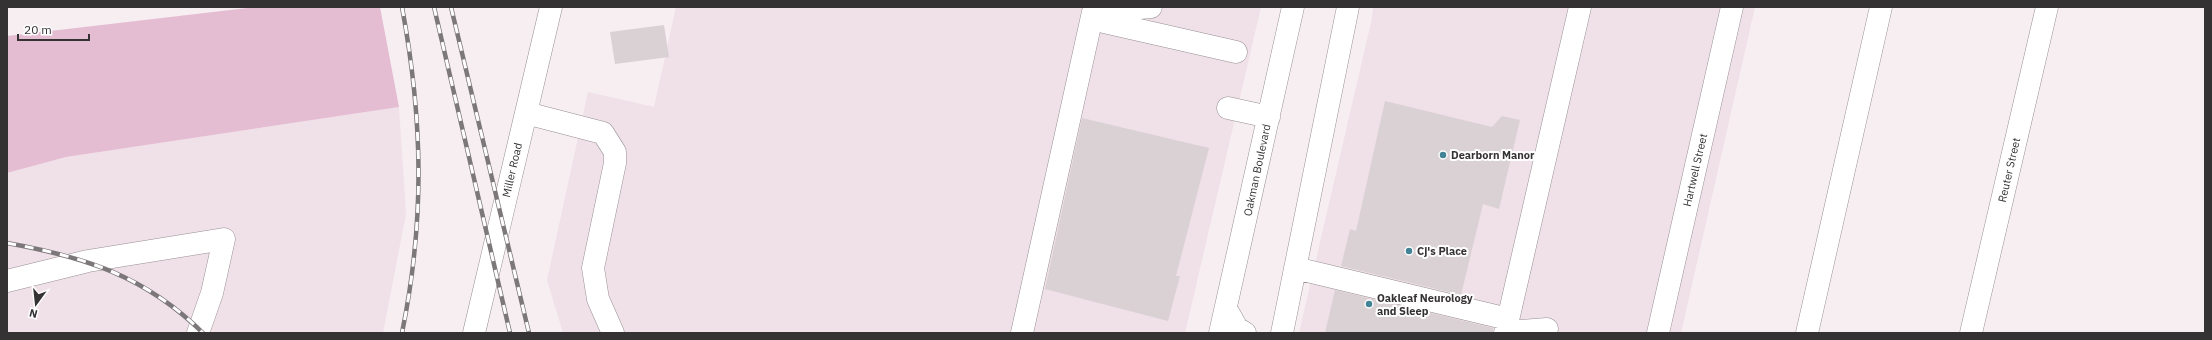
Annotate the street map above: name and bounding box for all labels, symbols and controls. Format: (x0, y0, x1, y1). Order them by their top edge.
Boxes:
scale bar (18, 16, 89, 42)
text: 20 m (24, 22, 52, 37)
street label: Oakman Boulevard (1240, 123, 1274, 217)
street label: Hartwell Street (1680, 132, 1710, 208)
street label: Reuter Street (1995, 136, 2023, 204)
street label: Miller Road (499, 141, 525, 199)
place label: Dearborn Manor (1451, 148, 1535, 162)
marker: Dearborn Manor (1438, 150, 1448, 160)
place label: Cj's Place (1417, 244, 1467, 258)
marker: Cj's Place (1404, 246, 1414, 256)
north arrow (16, 284, 56, 324)
place label: Oakleaf Neurology and Sleep (1377, 291, 1473, 318)
marker: Oakleaf Neurology and Sleep (1364, 299, 1374, 309)
text: N (28, 306, 39, 321)

